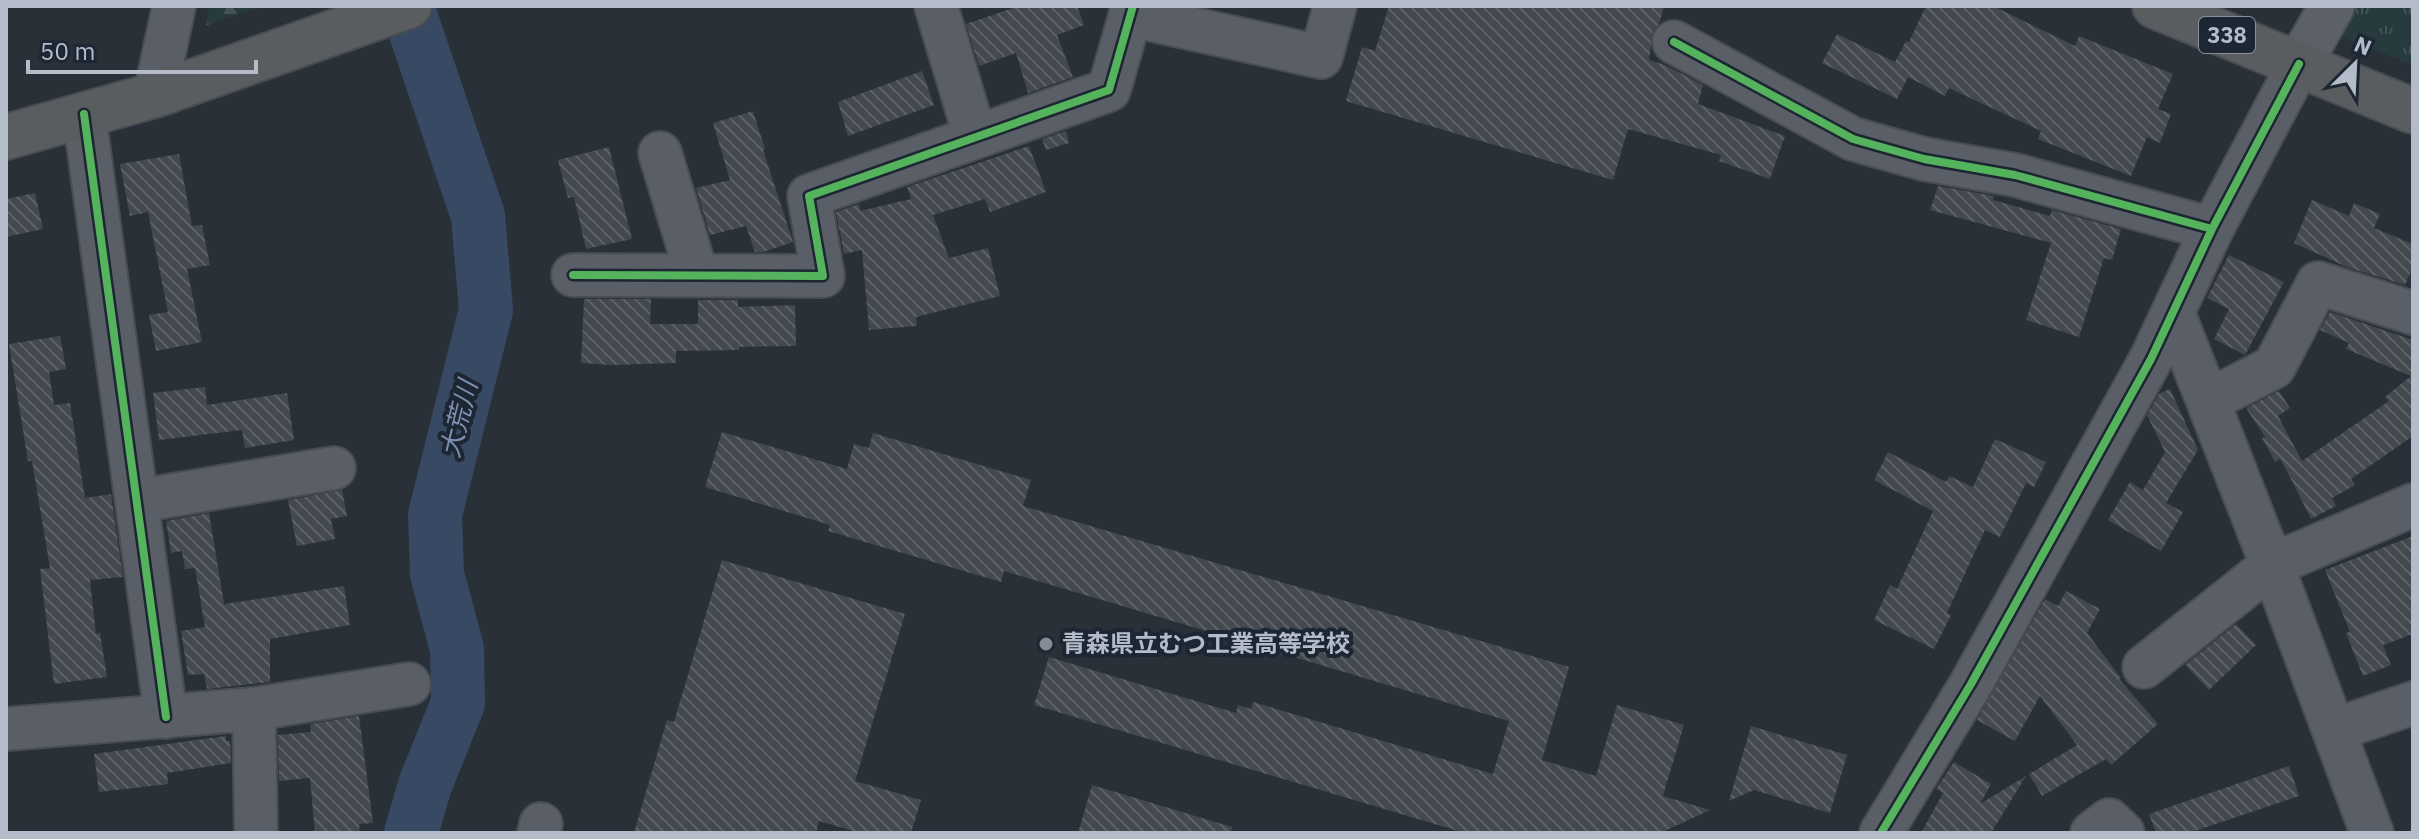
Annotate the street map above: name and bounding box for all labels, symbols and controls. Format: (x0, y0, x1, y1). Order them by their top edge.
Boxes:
road number: 338 (2199, 17, 2255, 53)
scale bar (28, 24, 256, 74)
north arrow (2315, 24, 2395, 104)
text: N (2350, 29, 2377, 62)
text: 50 m (40, 35, 95, 67)
water label: 大荒川 (432, 374, 485, 461)
place label: 青森県立むつ工業高等学校 (1062, 627, 1350, 659)
marker: 青森県立むつ工業高等学校 (1037, 635, 1055, 653)

